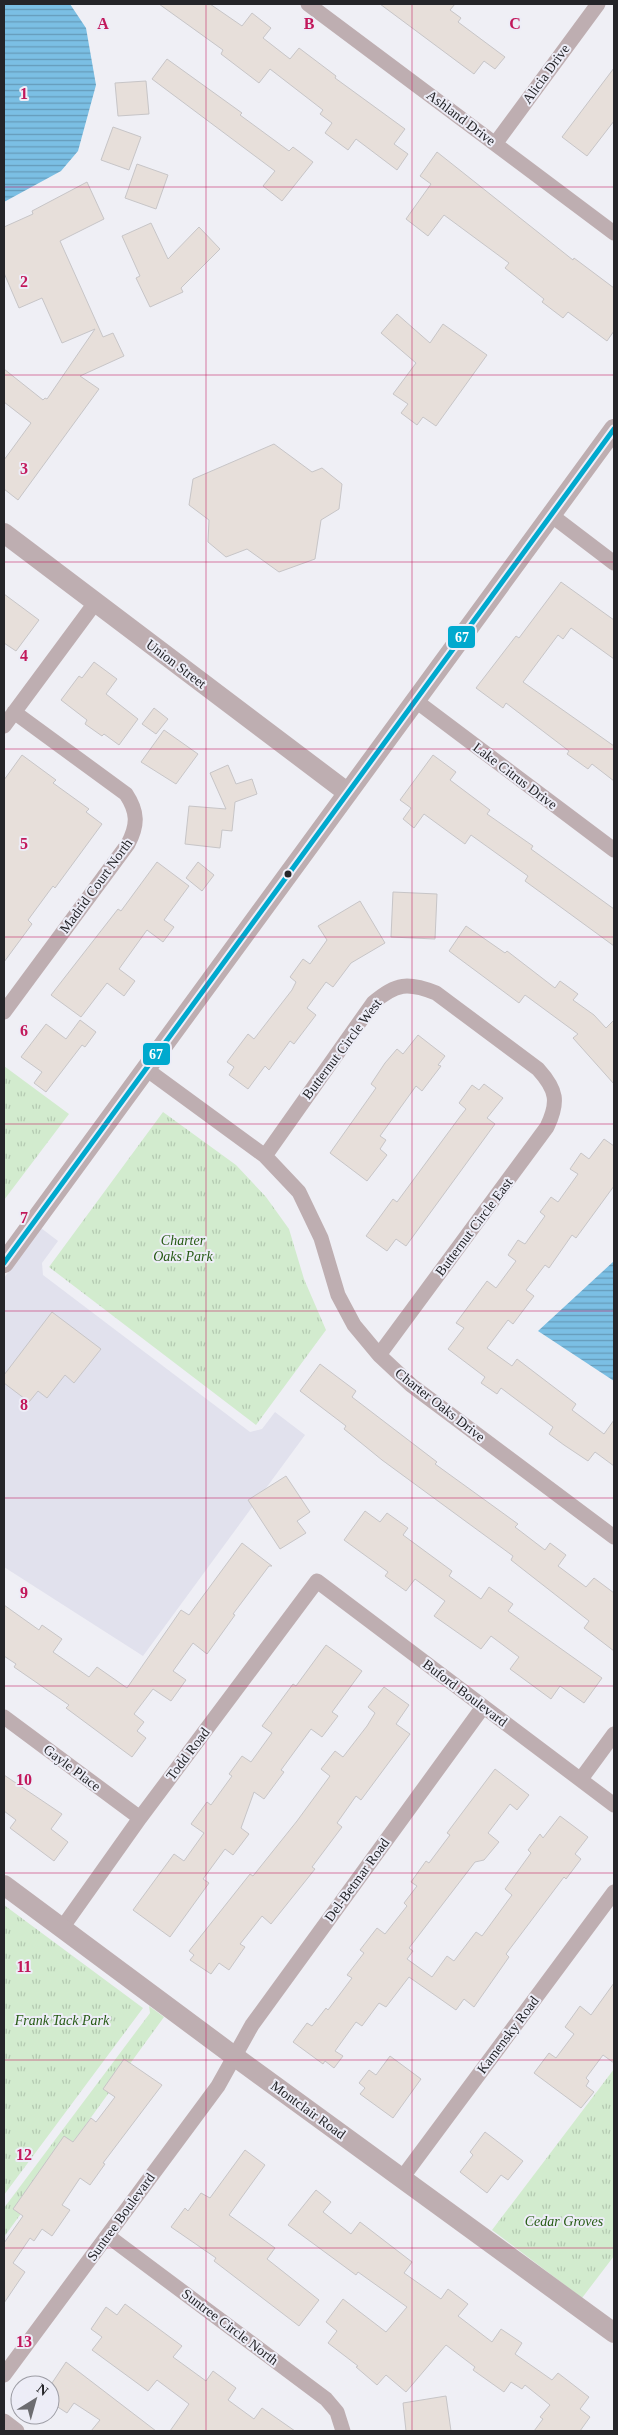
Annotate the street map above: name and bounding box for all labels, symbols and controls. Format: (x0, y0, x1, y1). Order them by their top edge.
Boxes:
text: A (97, 15, 109, 32)
text: B (304, 15, 315, 32)
text: C (509, 15, 521, 32)
street label: Alicia Drive (519, 41, 573, 107)
text: 1 (20, 85, 28, 102)
street label: Ashland Drive (424, 87, 498, 149)
text: 2 (20, 273, 28, 290)
text: 3 (20, 460, 28, 477)
line badge: 67 (447, 625, 476, 649)
text: 67 (455, 630, 469, 645)
street label: Union Street (143, 637, 209, 691)
text: 4 (20, 647, 28, 664)
street label: Lake Citrus Drive (470, 740, 560, 812)
text: 5 (20, 835, 28, 852)
street label: Madrid Court North (57, 836, 135, 936)
unlabelled marker (283, 869, 293, 879)
street label: Butternut Circle West (299, 996, 385, 1102)
text: 6 (20, 1022, 28, 1039)
line badge: 67 (142, 1042, 171, 1066)
text: 67 (149, 1047, 163, 1062)
street label: Butternut Circle East (432, 1175, 516, 1279)
text: 7 (20, 1209, 28, 1226)
park label: Charter Oaks Park (153, 1233, 214, 1264)
street label: Charter Oaks Drive (392, 1365, 488, 1445)
text: 8 (20, 1396, 28, 1413)
text: 9 (20, 1584, 28, 1601)
street label: Buford Boulevard (420, 1656, 510, 1730)
street label: Todd Road (163, 1725, 213, 1783)
street label: Gayle Place (41, 1742, 103, 1794)
text: 10 (16, 1771, 32, 1788)
street label: Del-Betmar Road (322, 1835, 392, 1925)
text: 11 (16, 1958, 32, 1975)
street label: Kamensky Road (474, 1993, 542, 2077)
park label: Frank Tack Park (14, 2013, 110, 2028)
street label: Montclair Road (268, 2078, 348, 2142)
text: 12 (16, 2146, 32, 2163)
street label: Suntree Boulevard (84, 2170, 158, 2264)
park label: Cedar Groves (525, 2214, 604, 2229)
street label: Suntree Circle North (179, 2286, 281, 2368)
text: 13 (16, 2333, 32, 2350)
north arrow (10, 2375, 60, 2425)
text: N (34, 2381, 51, 2399)

